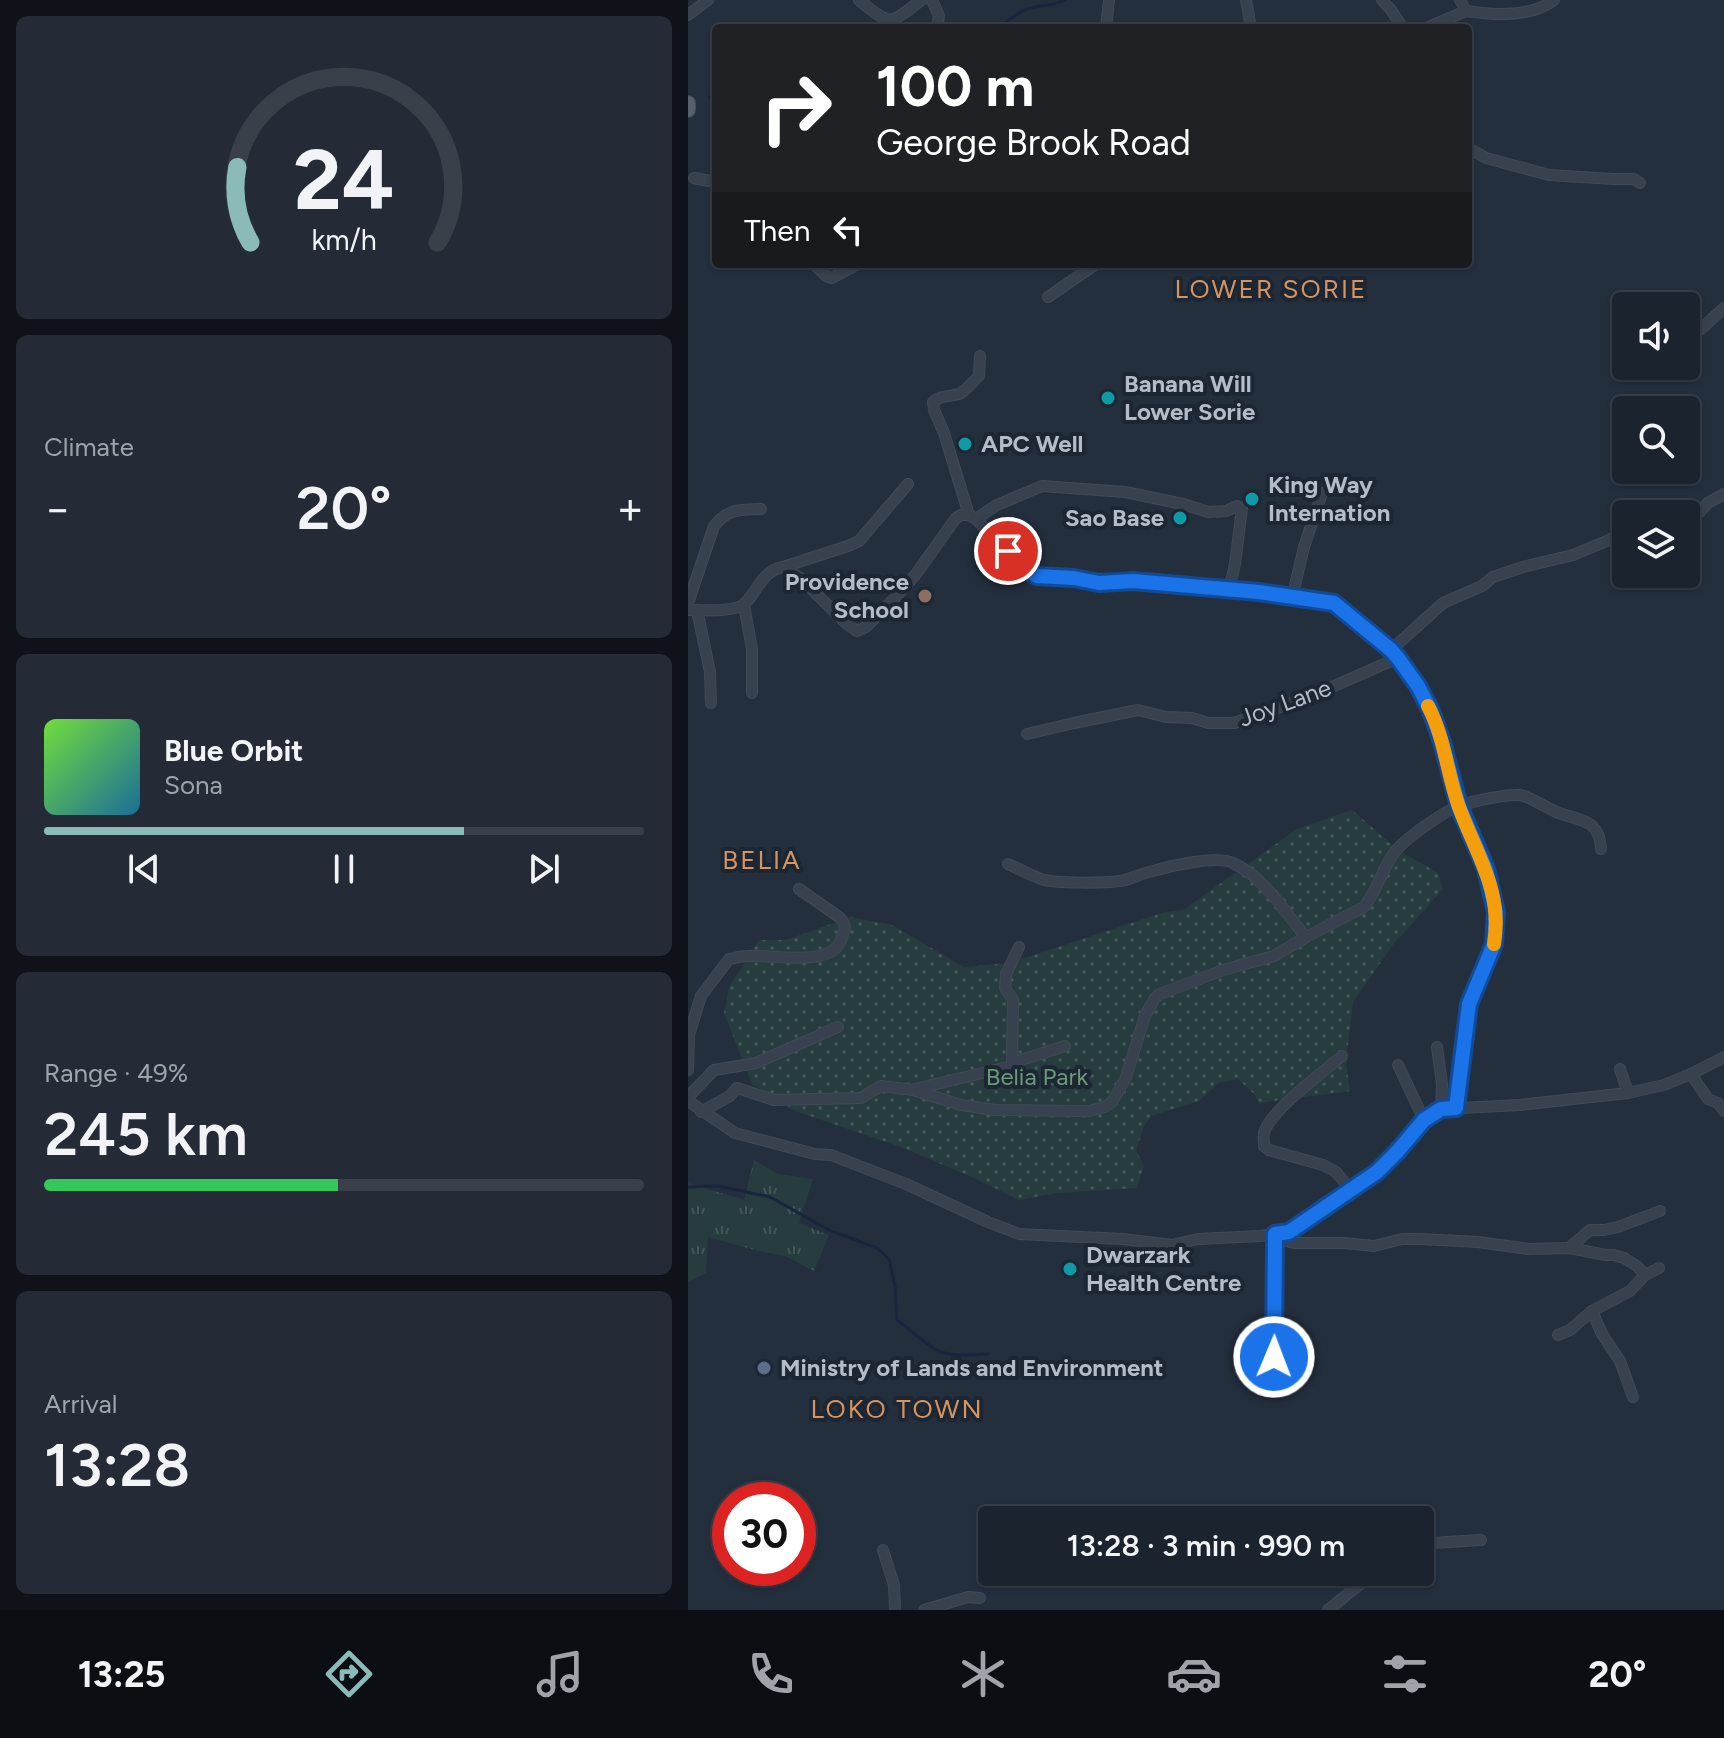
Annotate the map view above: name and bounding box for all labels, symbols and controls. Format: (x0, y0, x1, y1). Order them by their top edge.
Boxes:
text: 100 m (876, 53, 1034, 120)
icon: right (744, 56, 848, 160)
text: George Brook Road (876, 121, 1191, 164)
text: 24 (294, 130, 394, 230)
icon: left (826, 208, 870, 252)
text: Then (744, 212, 810, 249)
text: km/h (311, 224, 377, 258)
district label: LOWER SORIE (1175, 273, 1367, 305)
map controls (1612, 292, 1700, 588)
button: sound (1612, 292, 1700, 380)
place label: Banana Will Lower Sorie (1124, 369, 1255, 426)
marker: Banana Will Lower Sorie (1099, 389, 1117, 407)
button: search (1612, 396, 1700, 484)
place label: APC Well (981, 429, 1083, 458)
text: Climate (44, 431, 134, 463)
marker: APC Well (956, 435, 974, 453)
place label: King Way Internation (1268, 470, 1390, 527)
text: 20° (296, 472, 392, 544)
text: − (44, 482, 71, 535)
text: + (617, 482, 644, 535)
marker: King Way Internation (1243, 490, 1261, 508)
button: layers (1612, 500, 1700, 588)
place label: Sao Base (1065, 503, 1164, 532)
marker: Sao Base (1171, 509, 1189, 527)
pin (974, 517, 1042, 585)
icon: arrive (986, 529, 1030, 573)
place label: Providence School (785, 567, 909, 624)
marker: Providence School (916, 587, 934, 605)
street label: Joy Lane (1235, 673, 1335, 733)
text: Blue Orbit (164, 732, 303, 769)
text: Sona (164, 769, 223, 801)
district label: BELIA (722, 844, 802, 876)
icon: previous (122, 847, 166, 891)
icon: pause (322, 847, 366, 891)
icon: next (522, 847, 566, 891)
text: Range · 49% (44, 1057, 188, 1089)
park label: Belia Park (986, 1062, 1089, 1091)
text: 245 km (44, 1098, 248, 1170)
place label: Dwarzark Health Centre (1086, 1240, 1241, 1297)
marker: Dwarzark Health Centre (1061, 1260, 1079, 1278)
position arrow (1232, 1315, 1316, 1399)
place label: Ministry of Lands and Environment (780, 1353, 1163, 1382)
marker: Ministry of Lands and Environment (755, 1359, 773, 1377)
text: Arrival (44, 1388, 117, 1420)
district label: LOKO TOWN (810, 1393, 984, 1425)
text: 13:28 (44, 1429, 190, 1501)
speed limit sign: 30 (712, 1482, 816, 1586)
text: 13:28 · 3 min · 990 m (1067, 1527, 1345, 1564)
icon: directions (321, 1646, 377, 1702)
icon: music (532, 1646, 588, 1702)
icon: phone (743, 1646, 799, 1702)
icon: climate (955, 1646, 1011, 1702)
icon: car (1166, 1646, 1222, 1702)
icon: filters (1377, 1646, 1433, 1702)
text: 13:25 (78, 1653, 165, 1696)
text: 20° (1589, 1653, 1646, 1696)

